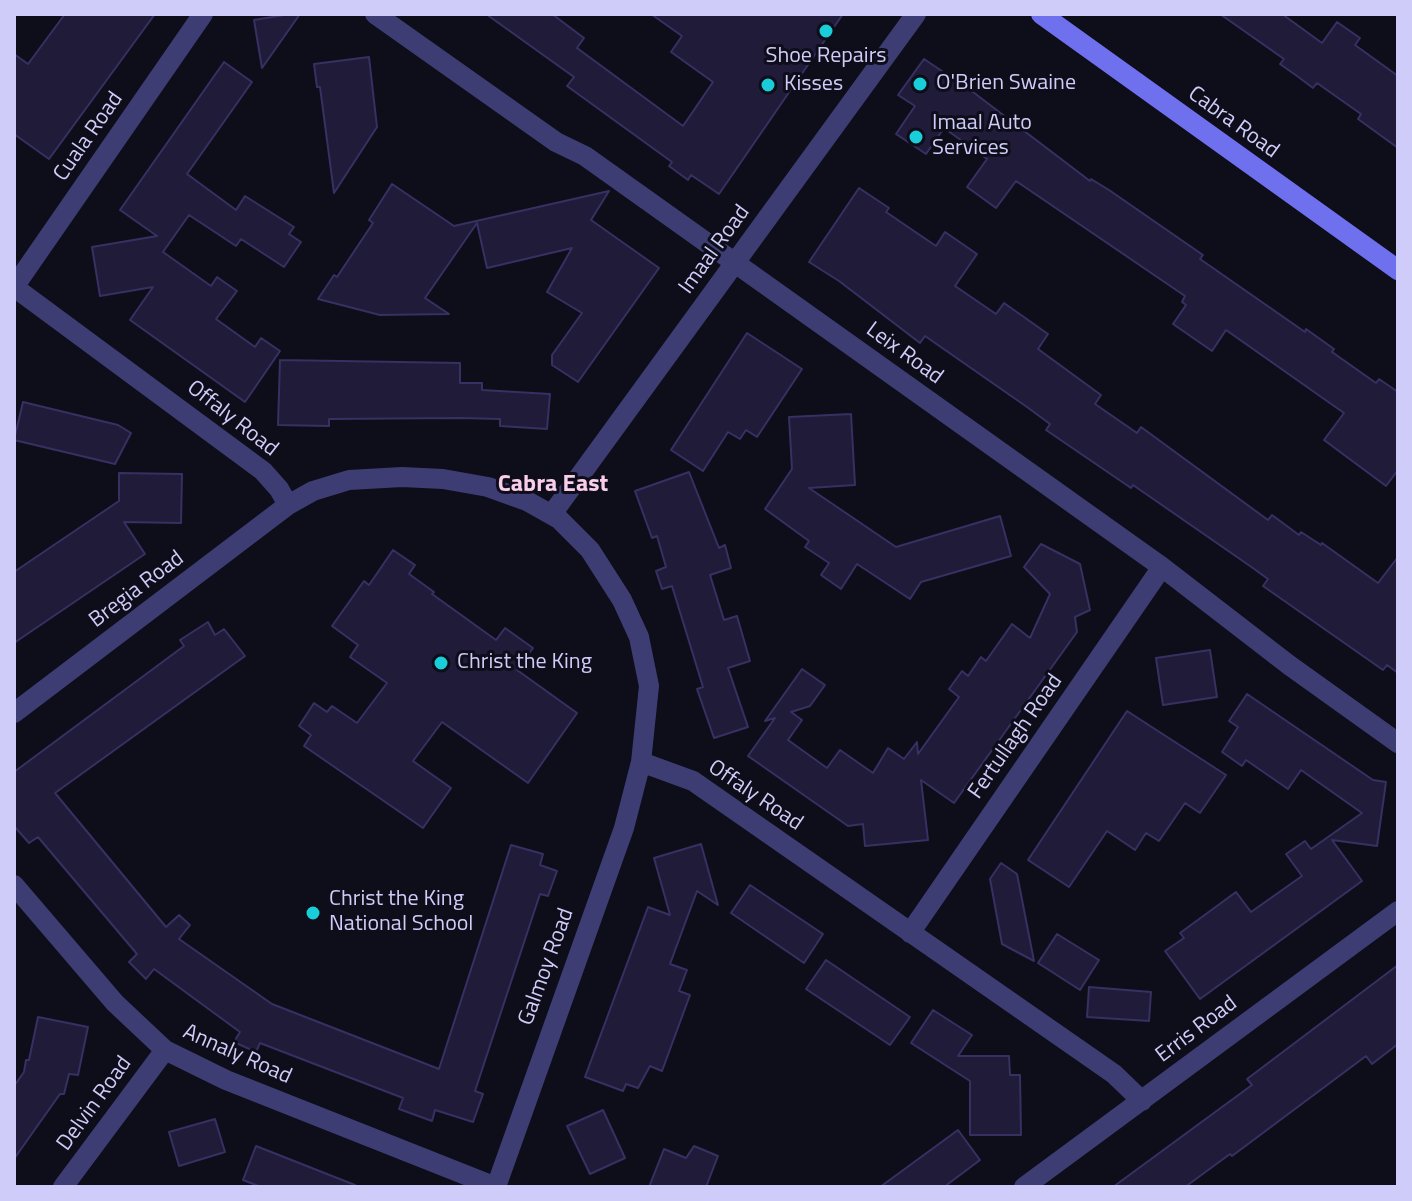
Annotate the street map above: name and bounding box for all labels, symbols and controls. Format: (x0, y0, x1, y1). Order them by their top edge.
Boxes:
marker: Shoe Repairs (817, 22, 835, 40)
place label: Shoe Repairs (765, 44, 887, 70)
place label: O'Brien Swaine (936, 71, 1076, 97)
place label: Kisses (784, 72, 843, 98)
marker: O'Brien Swaine (911, 75, 929, 93)
marker: Kisses (759, 76, 777, 94)
street label: Cabra Road (1182, 81, 1284, 165)
street label: Cuala Road (49, 87, 129, 187)
place label: Imaal Auto Services (932, 111, 1032, 162)
marker: Imaal Auto Services (907, 128, 925, 146)
street label: Imaal Road (674, 200, 756, 300)
street label: Leix Road (860, 317, 948, 391)
street label: Offaly Road (181, 375, 283, 463)
district label: Cabra East (498, 471, 608, 499)
street label: Bregia Road (84, 546, 190, 634)
place label: Christ the King (457, 650, 592, 676)
marker: Christ the King (432, 654, 450, 672)
street label: Fertullagh Road (963, 670, 1069, 804)
street label: Offaly Road (703, 755, 807, 837)
place label: Christ the King National School (329, 887, 473, 938)
marker: Christ the King National School (304, 904, 322, 922)
street label: Galmoy Road (514, 905, 580, 1029)
street label: Erris Road (1151, 991, 1243, 1069)
street label: Annaly Road (179, 1019, 295, 1091)
street label: Delvin Road (52, 1052, 138, 1156)

